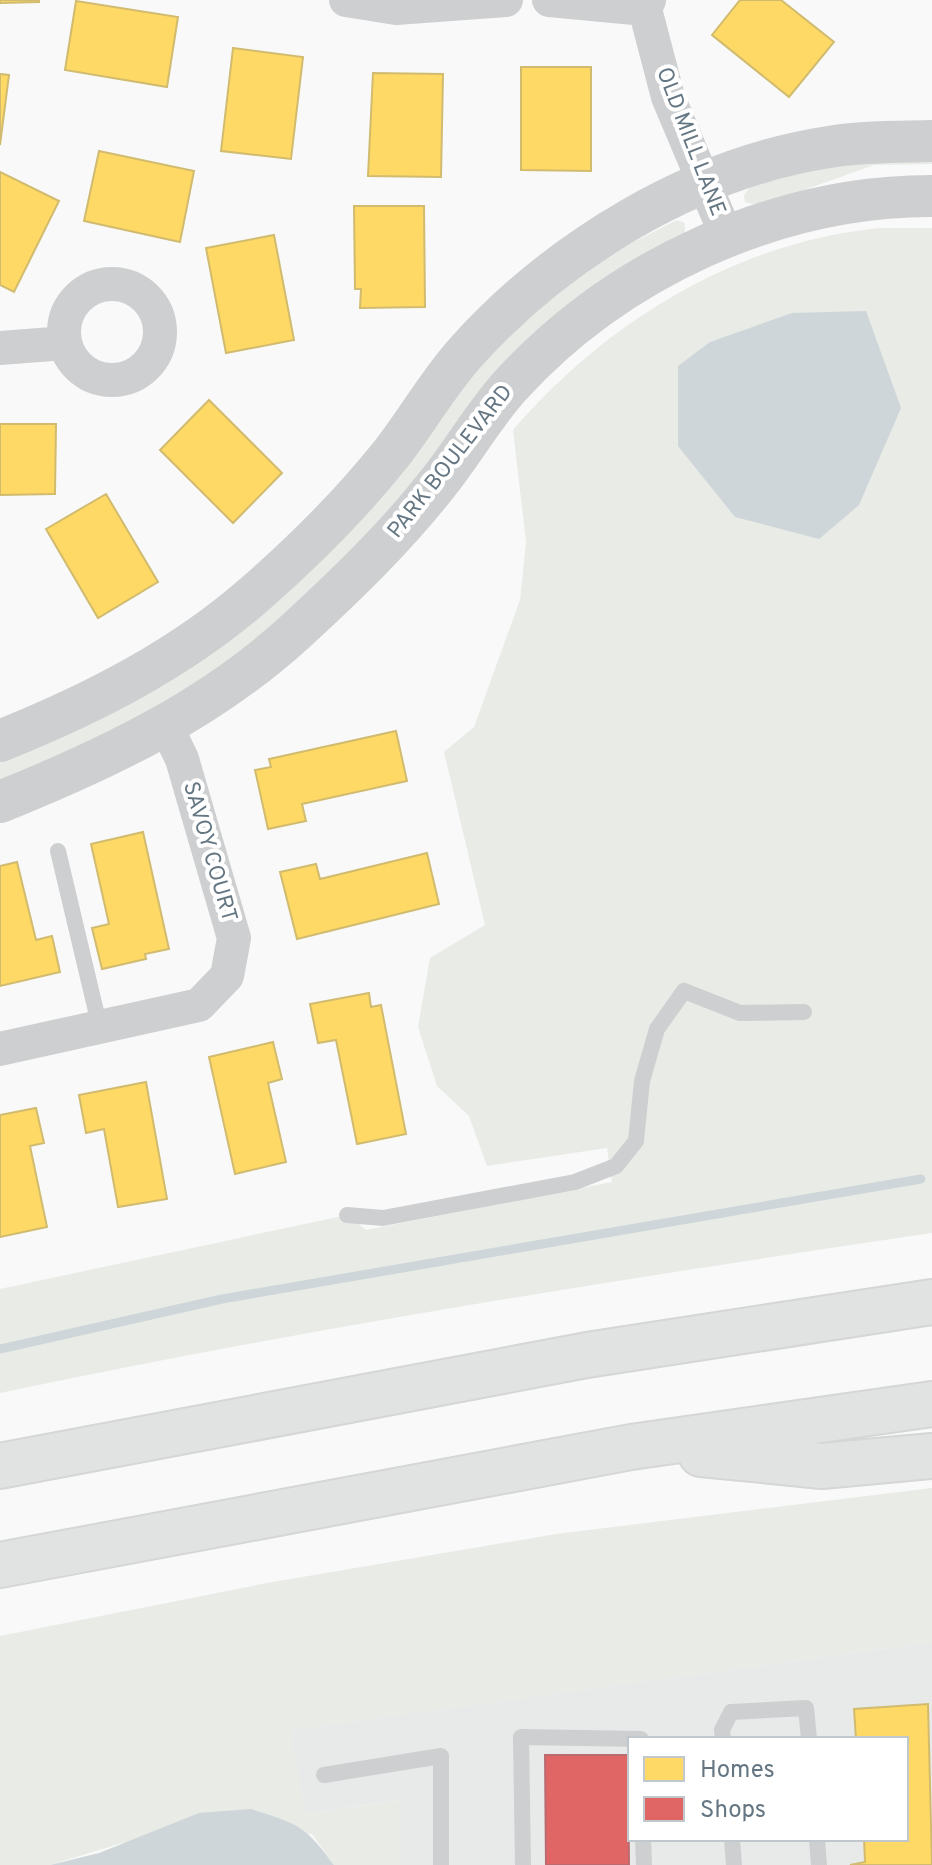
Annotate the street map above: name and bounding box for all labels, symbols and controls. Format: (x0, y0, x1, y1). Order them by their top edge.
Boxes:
street label: OLD MILL LANE (649, 64, 731, 220)
street label: PARK BOULEVARD (383, 380, 519, 544)
street label: SAVOY COURT (176, 779, 242, 925)
legend (628, 1737, 908, 1841)
text: Homes (700, 1756, 775, 1786)
text: Shops (700, 1796, 766, 1826)

